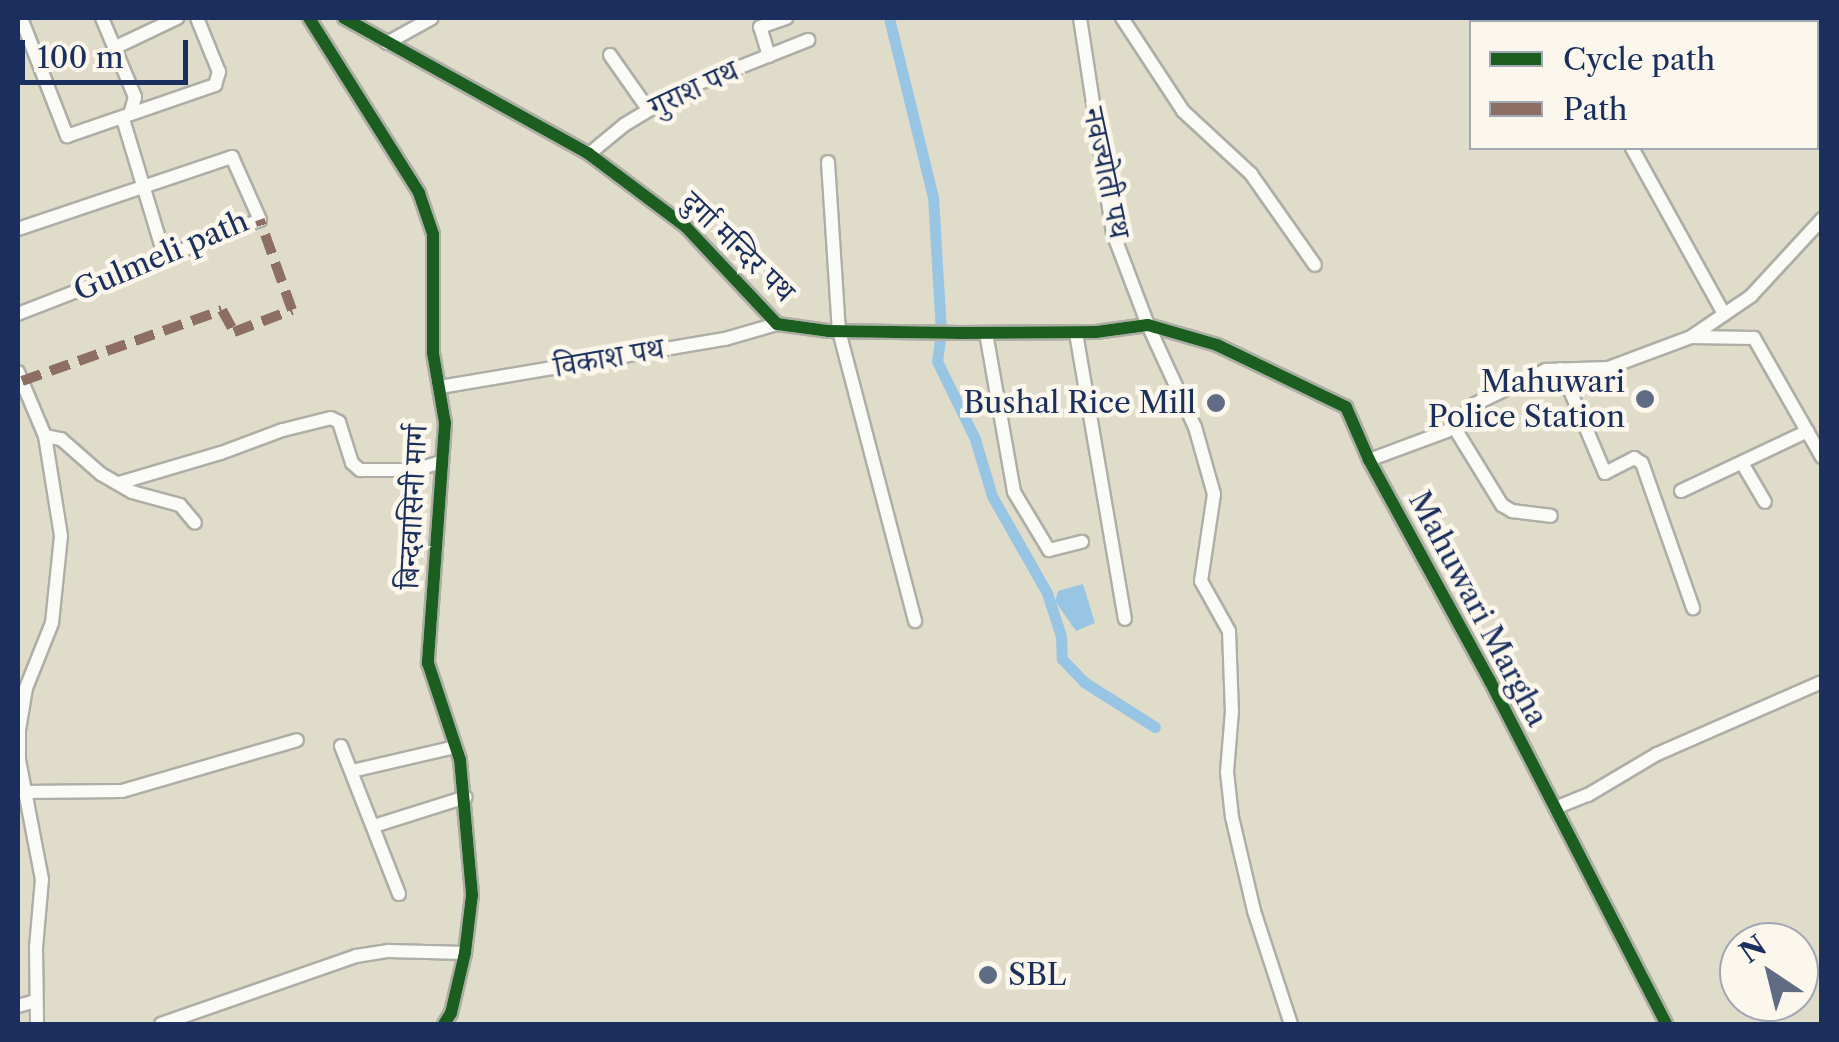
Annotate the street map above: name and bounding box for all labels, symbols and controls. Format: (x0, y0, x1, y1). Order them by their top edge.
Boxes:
scale bar (25, 20, 192, 82)
legend (1469, 20, 1819, 150)
text: 100 m (37, 39, 124, 76)
text: Cycle path (1563, 41, 1715, 78)
street label: गुराश पथ (644, 53, 744, 125)
text: Path (1563, 91, 1628, 128)
street label: नवज्योती पथ (1075, 104, 1137, 242)
street label: दुर्गा मन्दिर पथ (674, 184, 802, 310)
street label: Gulmeli path (68, 203, 254, 309)
street label: विकाश पथ (551, 331, 667, 385)
place label: Mahuwari Police Station (1428, 364, 1625, 434)
place label: Bushal Rice Mill (963, 385, 1196, 421)
marker: Mahuwari Police Station (1634, 388, 1656, 410)
marker: Bushal Rice Mill (1205, 392, 1227, 414)
street label: बिन्दवासिनी मार्ग (391, 424, 435, 590)
street label: Mahuwari Margha (1401, 485, 1555, 733)
north arrow (1719, 922, 1819, 1022)
text: N (1733, 928, 1773, 970)
place label: SBL (1008, 957, 1066, 993)
marker: SBL (977, 964, 999, 986)

